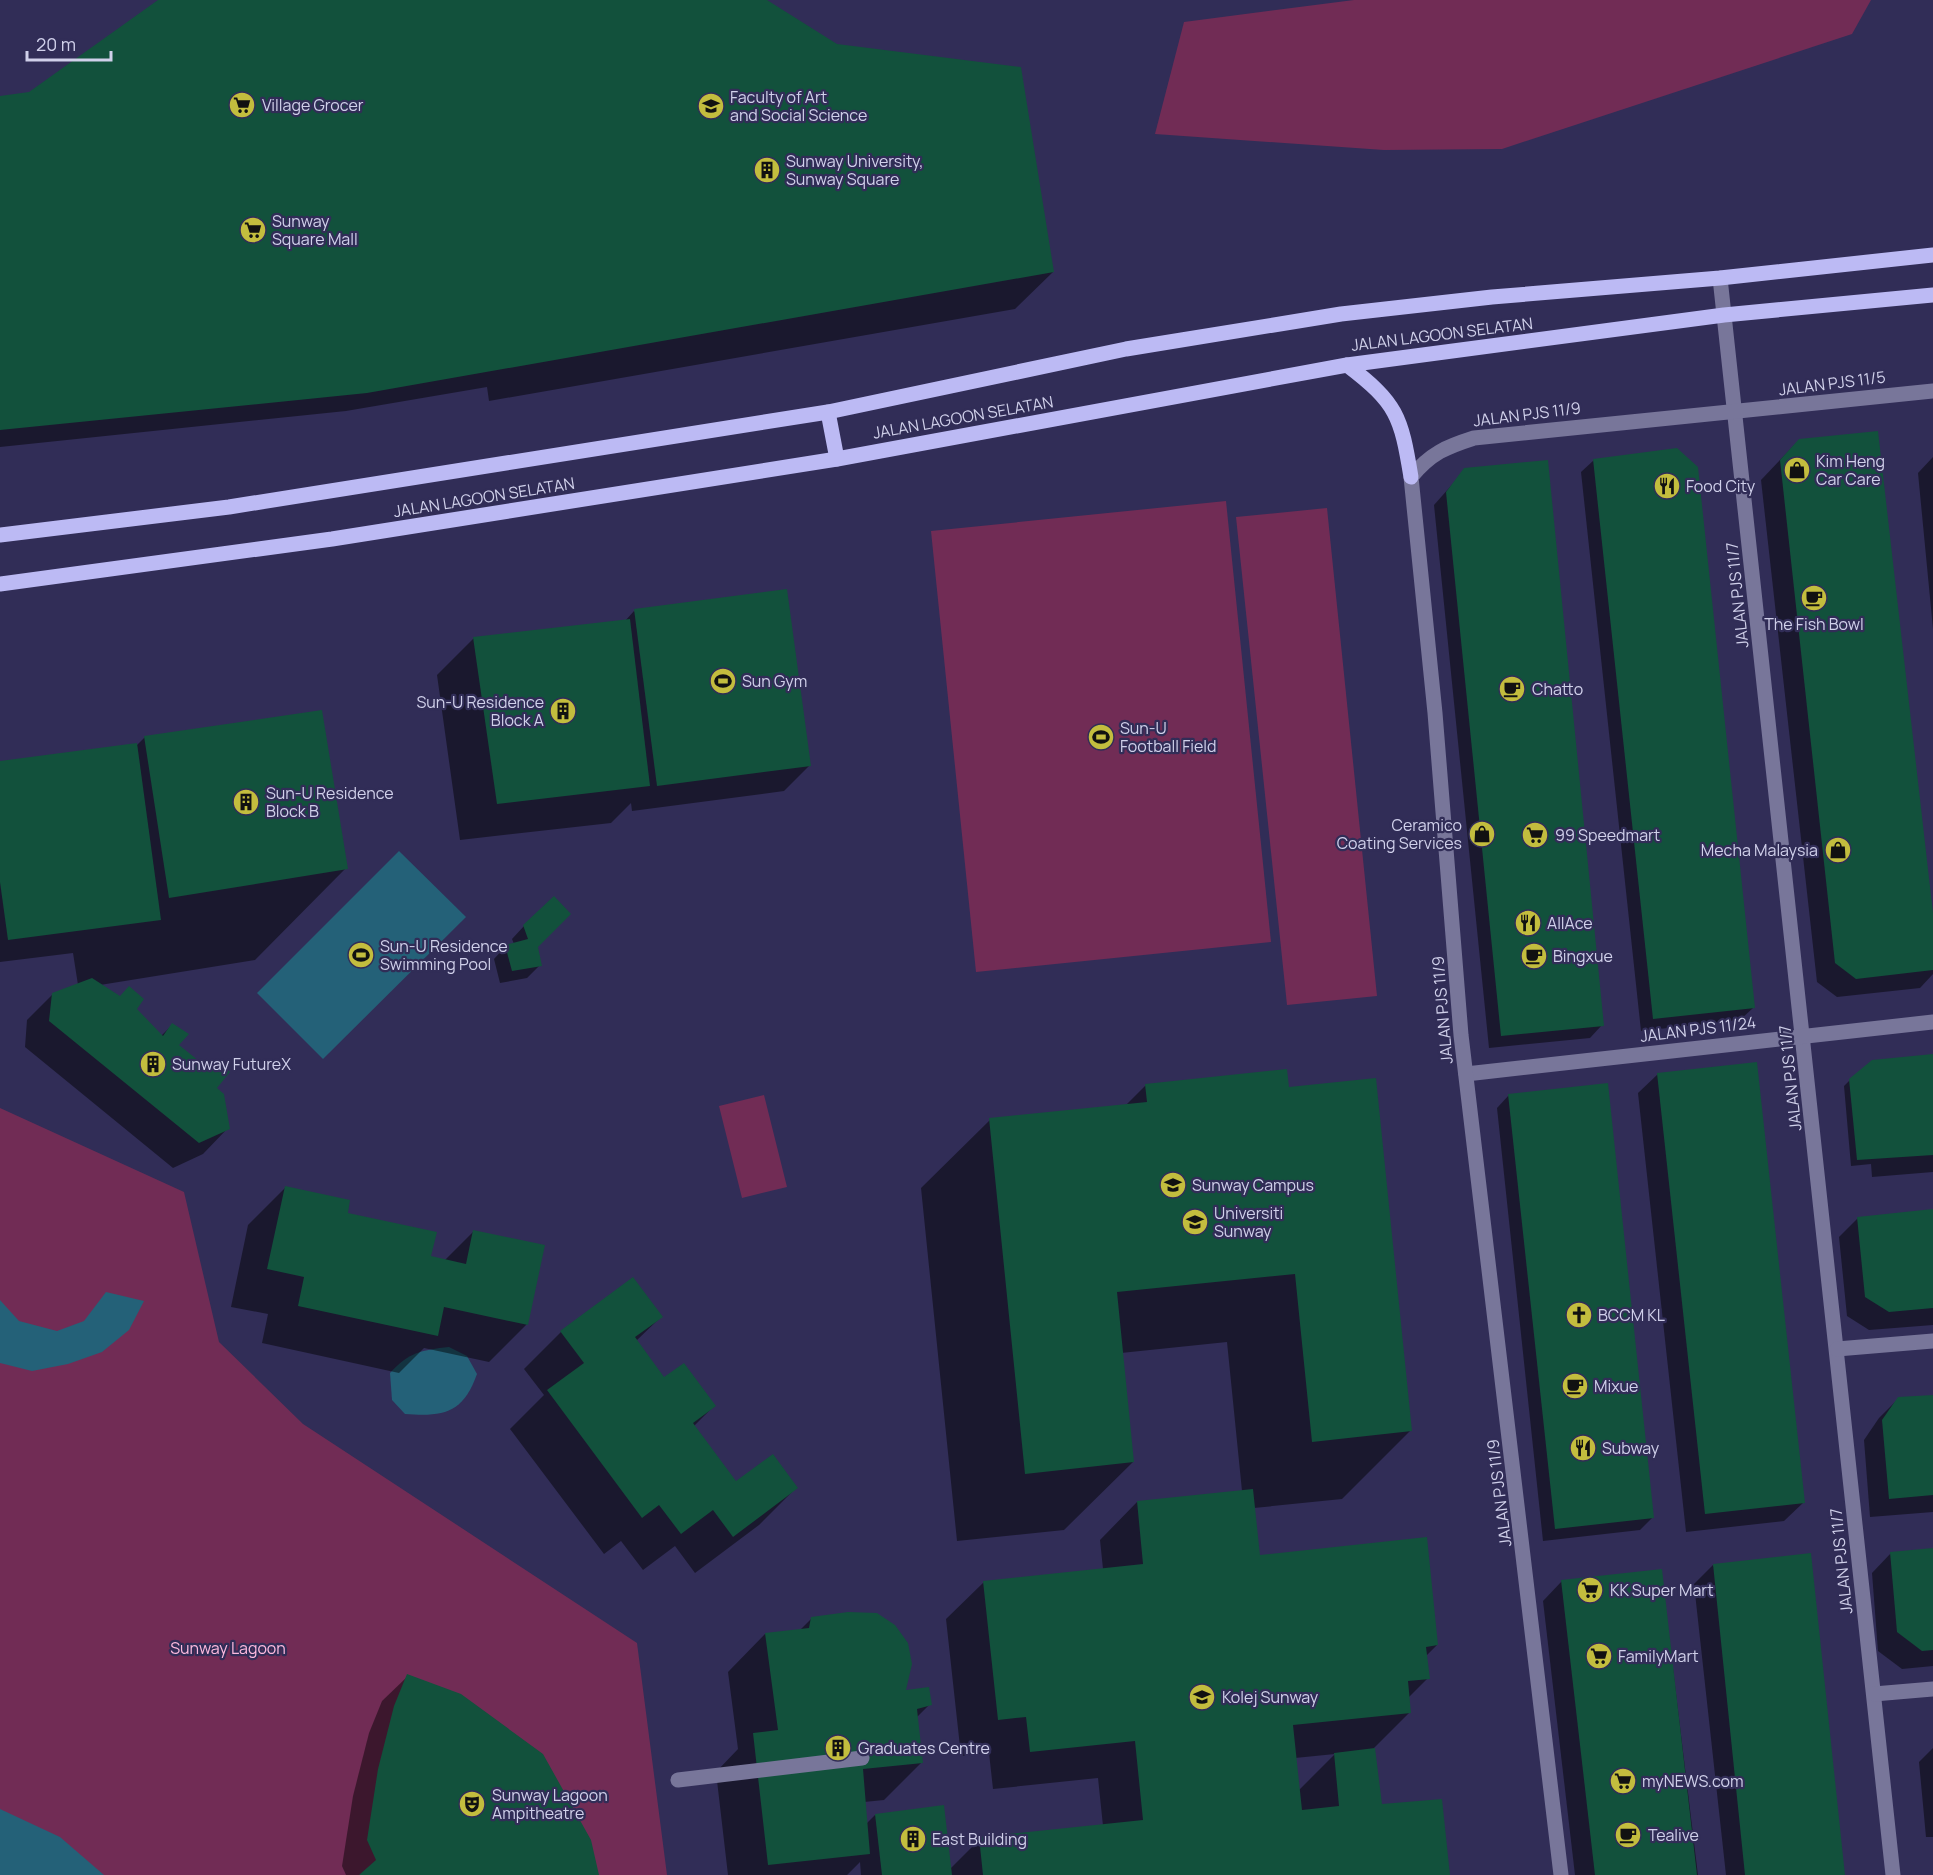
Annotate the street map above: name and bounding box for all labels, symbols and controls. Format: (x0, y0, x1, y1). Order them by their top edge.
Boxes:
scale bar (27, 24, 111, 62)
text: 20 m (36, 32, 76, 56)
place label: Faculty of Art and Social Science (730, 86, 867, 126)
supermarket icon: Village Grocer (227, 90, 257, 120)
school or university icon: Faculty of Art and Social Science (696, 91, 726, 121)
place label: Village Grocer (262, 94, 364, 116)
place label: Sunway University, Sunway Square (786, 150, 924, 190)
building icon: Sunway University, Sunway Square (752, 155, 782, 185)
place label: Sunway Square Mall (272, 210, 358, 250)
supermarket icon: Sunway Square Mall (238, 215, 268, 245)
street label: JALAN LAGOON SELATAN (1350, 312, 1534, 356)
street label: JALAN PJS 11/5 (1777, 366, 1887, 400)
street label: JALAN LAGOON SELATAN (871, 390, 1055, 444)
street label: JALAN PJS 11/9 (1472, 396, 1582, 432)
place label: Kim Heng Car Care (1816, 450, 1885, 490)
shop icon: Kim Heng Car Care (1782, 455, 1812, 485)
restaurant icon: Food City (1652, 471, 1682, 501)
street label: JALAN LAGOON SELATAN (392, 472, 576, 522)
place label: Food City (1686, 475, 1756, 497)
street label: JALAN PJS 11/7 (1721, 541, 1753, 649)
cafe icon: The Fish Bowl (1799, 583, 1829, 613)
place label: The Fish Bowl (1764, 613, 1864, 635)
sports icon: Sun Gym (708, 666, 738, 696)
place label: Sun Gym (742, 670, 807, 692)
cafe icon: Chatto (1497, 674, 1527, 704)
place label: Chatto (1532, 678, 1583, 700)
place label: Sun-U Residence Block A (416, 691, 544, 731)
building icon: Sun-U Residence Block A (548, 696, 578, 726)
place label: Sun-U Football Field (1120, 717, 1217, 757)
sports icon: Sun-U Football Field (1086, 722, 1116, 752)
place label: Sun-U Residence Block B (266, 782, 394, 822)
building icon: Sun-U Residence Block B (231, 787, 261, 817)
place label: Ceramico Coating Services (1337, 814, 1462, 854)
shop icon: Ceramico Coating Services (1467, 819, 1497, 849)
supermarket icon: 99 Speedmart (1520, 820, 1550, 850)
place label: 99 Speedmart (1555, 824, 1660, 846)
shop icon: Mecha Malaysia (1823, 835, 1853, 865)
place label: Mecha Malaysia (1701, 839, 1818, 861)
restaurant icon: AllAce (1513, 908, 1543, 938)
place label: AllAce (1547, 912, 1593, 934)
place label: Sun-U Residence Swimming Pool (380, 935, 508, 975)
sports icon: Sun-U Residence Swimming Pool (346, 940, 376, 970)
cafe icon: Bingxue (1519, 941, 1549, 971)
place label: Bingxue (1553, 945, 1613, 967)
street label: JALAN PJS 11/9 (1426, 955, 1458, 1065)
street label: JALAN PJS 11/24 (1639, 1011, 1757, 1047)
street label: JALAN PJS 11/7 (1774, 1024, 1806, 1132)
building icon: Sunway FutureX (138, 1049, 168, 1079)
place label: Sunway FutureX (172, 1053, 291, 1075)
school or university icon: Sunway Campus (1158, 1170, 1188, 1200)
place label: Sunway Campus (1192, 1174, 1314, 1196)
place label: Universiti Sunway (1214, 1202, 1283, 1242)
school or university icon: Universiti Sunway (1180, 1207, 1210, 1237)
church icon: BCCM KL (1564, 1300, 1594, 1330)
place label: BCCM KL (1598, 1304, 1665, 1326)
cafe icon: Mixue (1560, 1371, 1590, 1401)
place label: Mixue (1594, 1375, 1638, 1397)
restaurant icon: Subway (1568, 1433, 1598, 1463)
place label: Subway (1602, 1437, 1660, 1459)
street label: JALAN PJS 11/9 (1481, 1438, 1517, 1548)
street label: JALAN PJS 11/7 (1825, 1507, 1857, 1615)
supermarket icon: KK Super Mart (1575, 1575, 1605, 1605)
place label: KK Super Mart (1610, 1579, 1714, 1601)
park label: Sunway Lagoon (170, 1637, 286, 1659)
supermarket icon: FamilyMart (1584, 1641, 1614, 1671)
place label: FamilyMart (1618, 1645, 1699, 1667)
school or university icon: Kolej Sunway (1187, 1682, 1217, 1712)
place label: Kolej Sunway (1222, 1686, 1319, 1708)
building icon: Graduates Centre (823, 1733, 853, 1763)
place label: Graduates Centre (858, 1737, 990, 1759)
supermarket icon: myNEWS.com (1608, 1766, 1638, 1796)
place label: myNEWS.com (1642, 1770, 1744, 1792)
place label: Sunway Lagoon Ampitheatre (492, 1784, 608, 1824)
theatre icon: Sunway Lagoon Ampitheatre (457, 1789, 487, 1819)
cafe icon: Tealive (1613, 1820, 1643, 1850)
building icon: East Building (898, 1824, 928, 1854)
place label: Tealive (1648, 1824, 1699, 1846)
place label: East Building (932, 1828, 1027, 1850)

